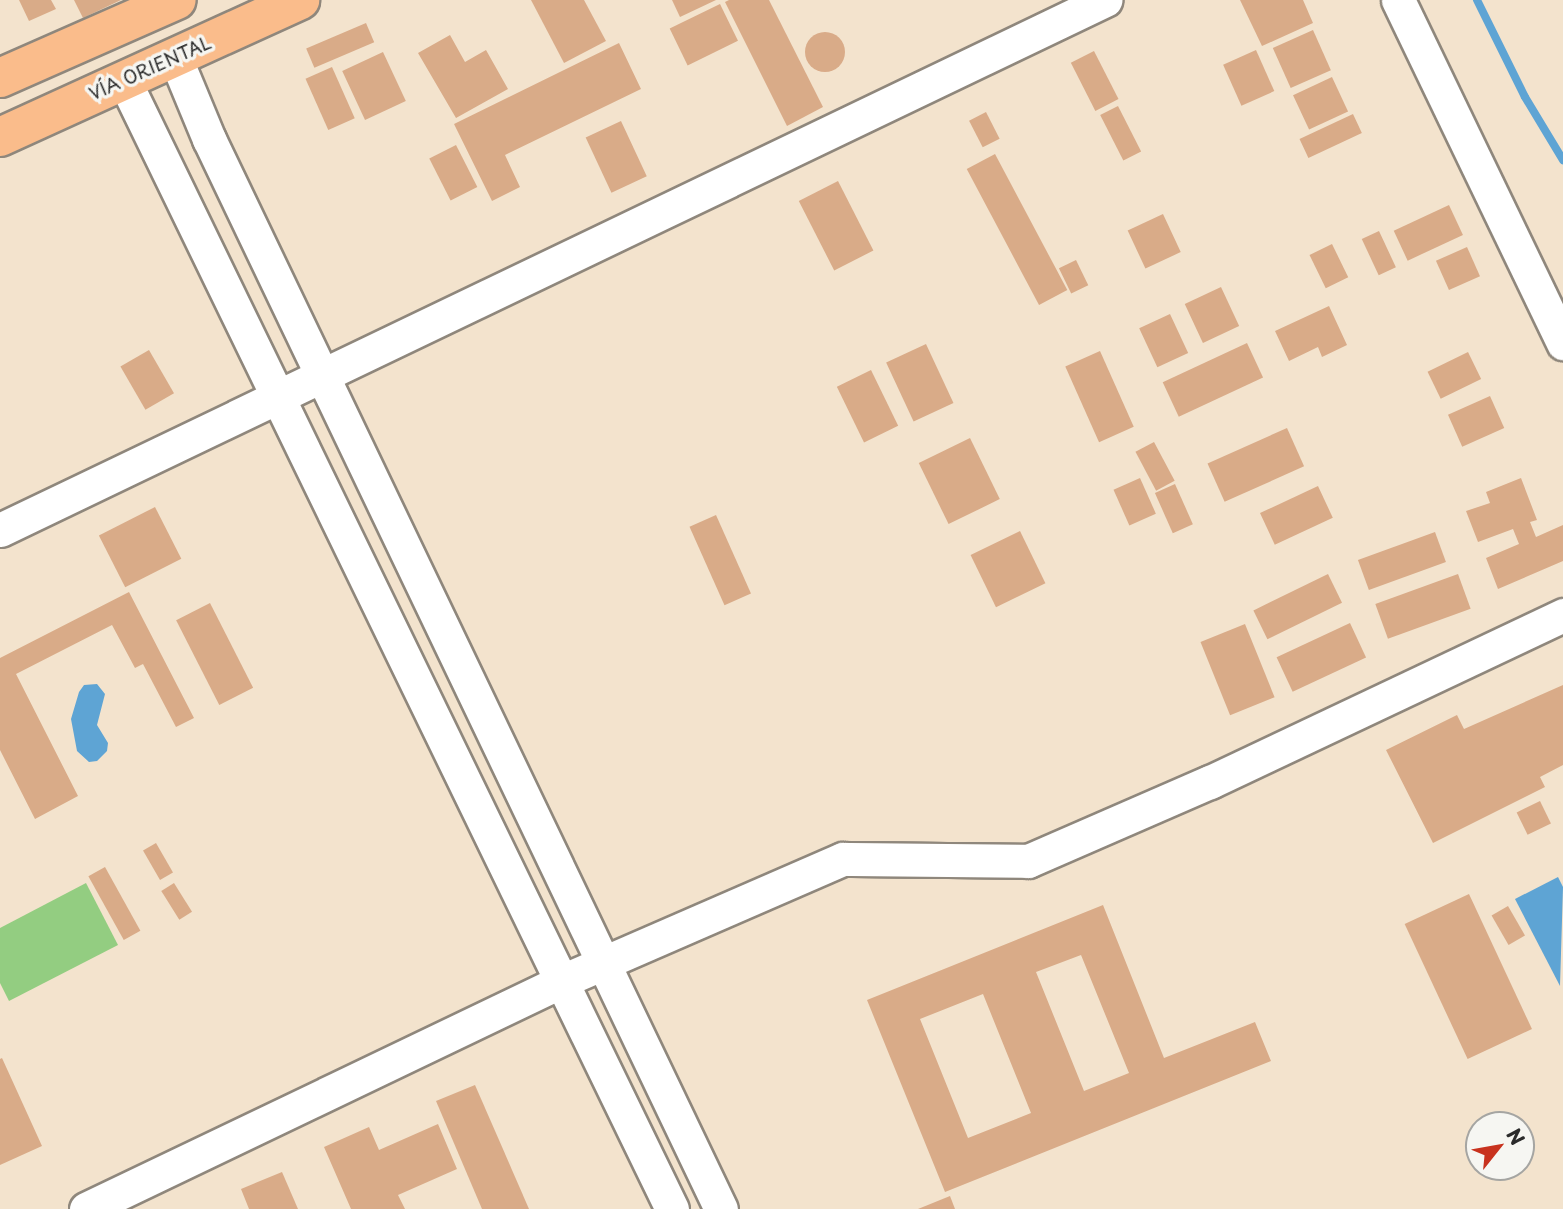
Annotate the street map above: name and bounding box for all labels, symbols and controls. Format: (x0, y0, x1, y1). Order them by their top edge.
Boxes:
street label: VÍA ORIENTAL (85, 31, 215, 105)
north arrow (1465, 1111, 1535, 1181)
text: N (1500, 1123, 1532, 1150)

